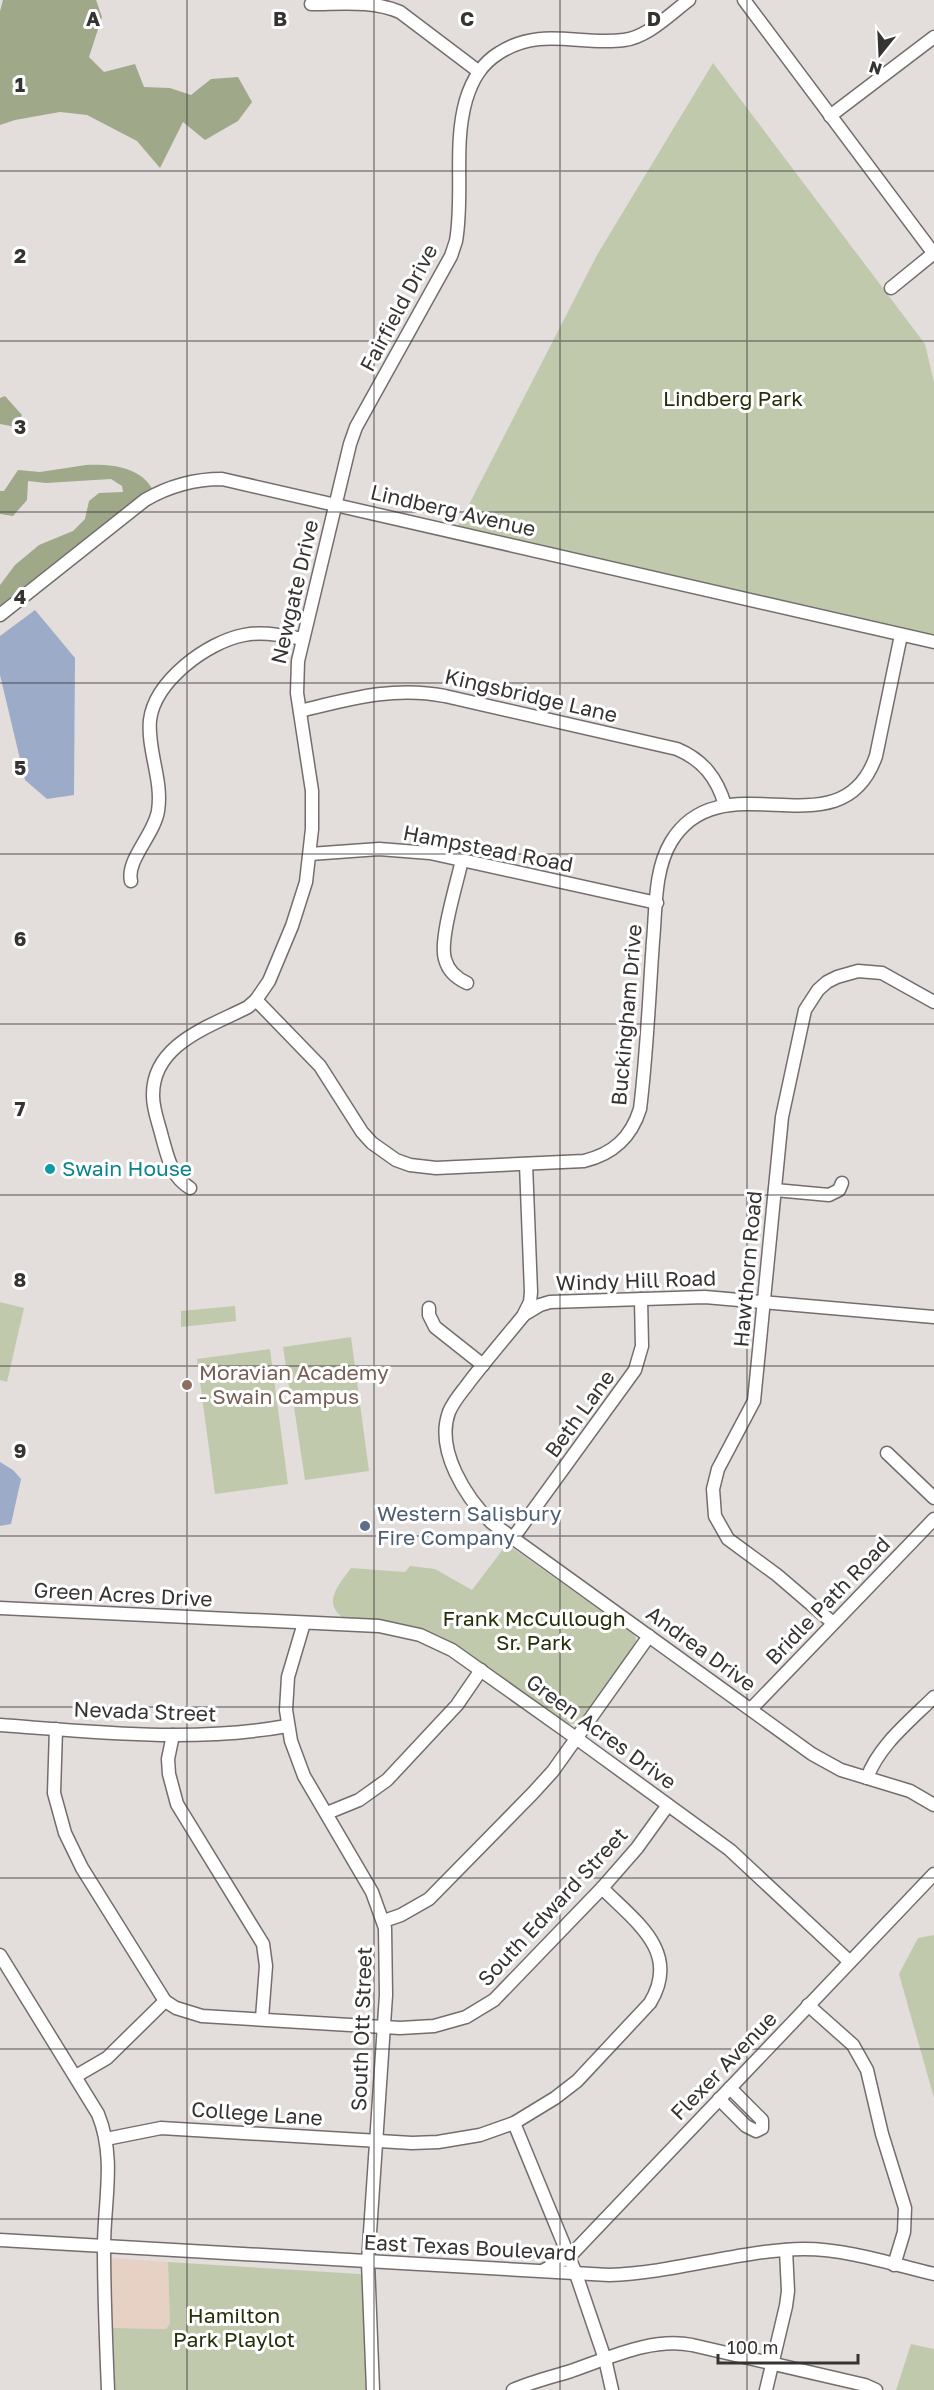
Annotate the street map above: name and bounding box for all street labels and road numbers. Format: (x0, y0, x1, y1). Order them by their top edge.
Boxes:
street label: Fairfield Drive (354, 239, 443, 376)
street label: Lindberg Avenue (368, 478, 538, 542)
street label: Newgate Drive (265, 517, 323, 666)
street label: Kingsbridge Lane (442, 663, 620, 728)
street label: Hampstead Road (401, 819, 575, 877)
street label: Buckingham Drive (605, 923, 647, 1107)
street label: Hawthorn Road (727, 1190, 767, 1348)
street label: Windy Hill Road (555, 1264, 717, 1296)
street label: Beth Lane (539, 1365, 620, 1462)
street label: Bridle Path Road (760, 1531, 895, 1670)
street label: Green Acres Drive (33, 1576, 213, 1612)
street label: Andrea Drive (642, 1600, 761, 1697)
street label: Green Acres Drive (521, 1668, 682, 1794)
street label: Nevada Street (73, 1696, 217, 1726)
street label: South Edward Street (472, 1822, 633, 1991)
street label: South Ott Street (345, 1946, 377, 2112)
street label: Flexer Avenue (665, 2005, 782, 2125)
street label: College Lane (190, 2095, 324, 2131)
street label: East Texas Boulevard (363, 2228, 577, 2266)

